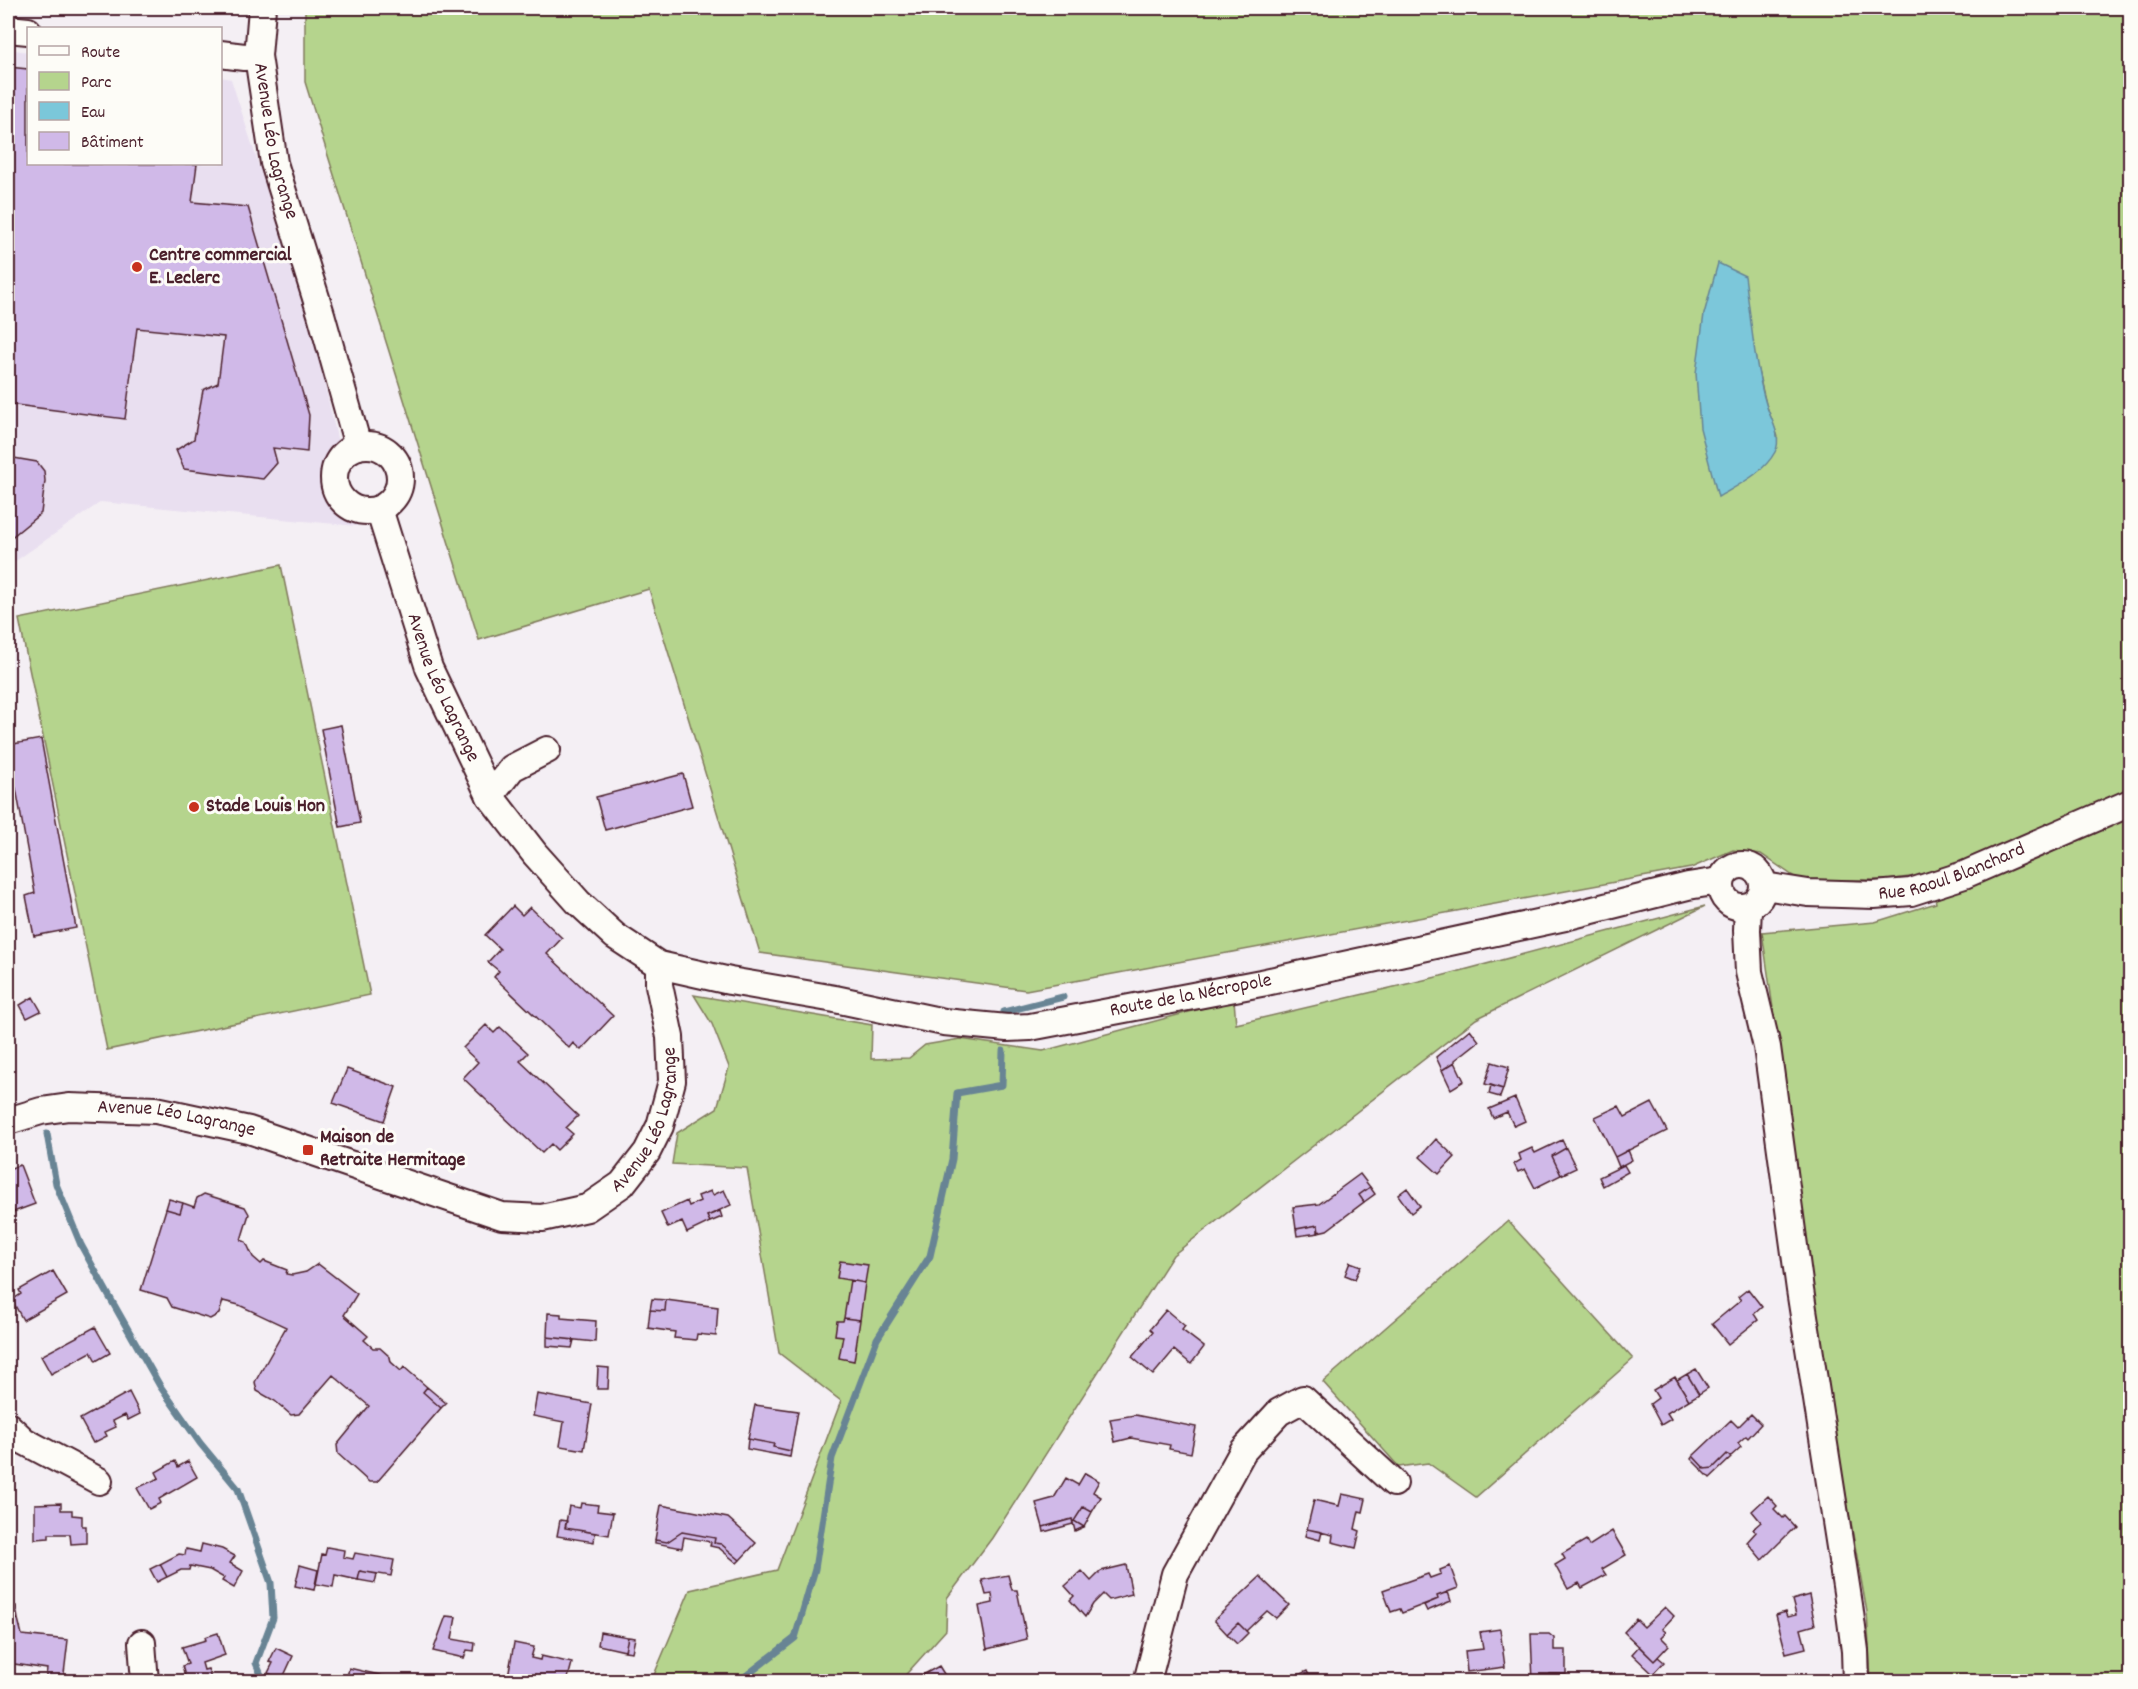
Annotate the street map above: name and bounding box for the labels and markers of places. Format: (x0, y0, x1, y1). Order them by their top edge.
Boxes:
place label: Centre commercial E. Leclerc (149, 242, 292, 293)
marker: Centre commercial E. Leclerc (130, 260, 144, 274)
place label: Stade Louis Hon (206, 793, 325, 821)
marker: Stade Louis Hon (187, 800, 201, 814)
place label: Maison de Retraite Hermitage (320, 1124, 466, 1175)
marker: Maison de Retraite Hermitage (301, 1143, 315, 1157)

